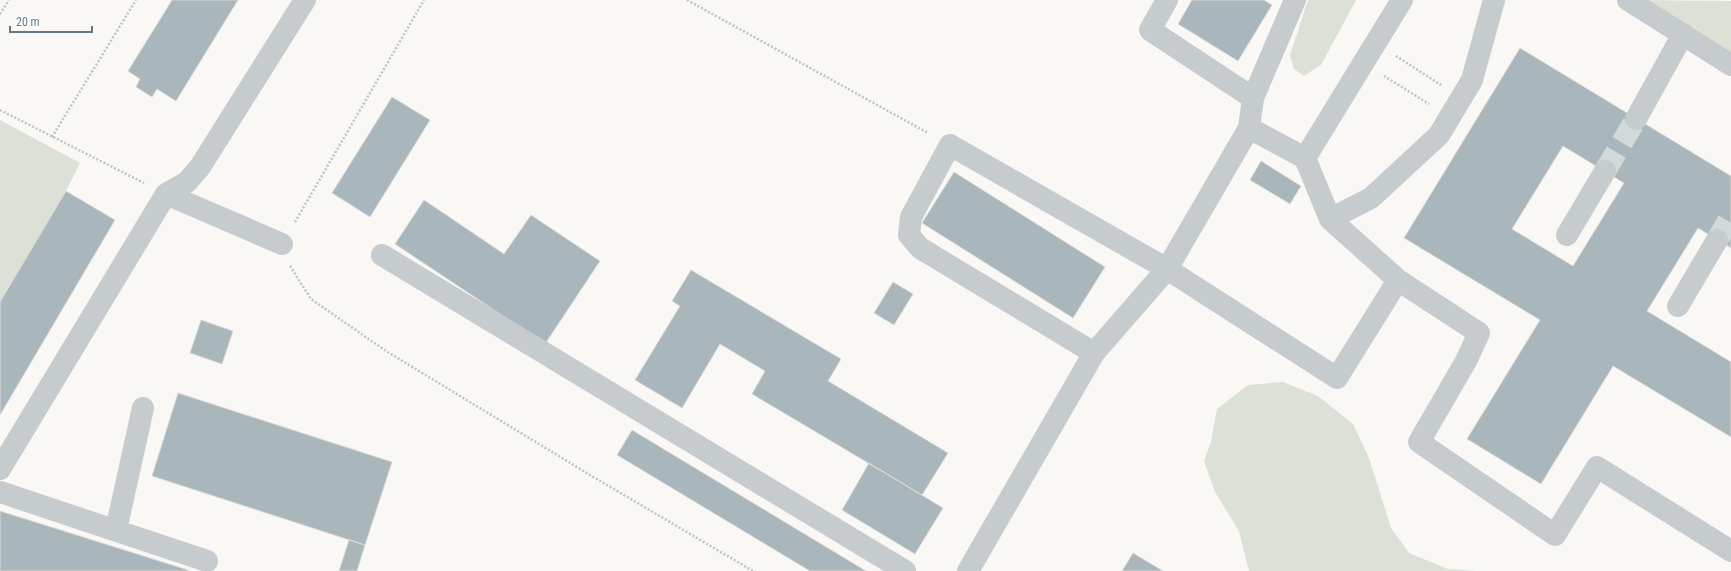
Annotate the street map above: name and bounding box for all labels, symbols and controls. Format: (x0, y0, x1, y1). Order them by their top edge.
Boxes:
scale bar (10, 8, 92, 34)
text: 20 m (16, 15, 40, 29)

